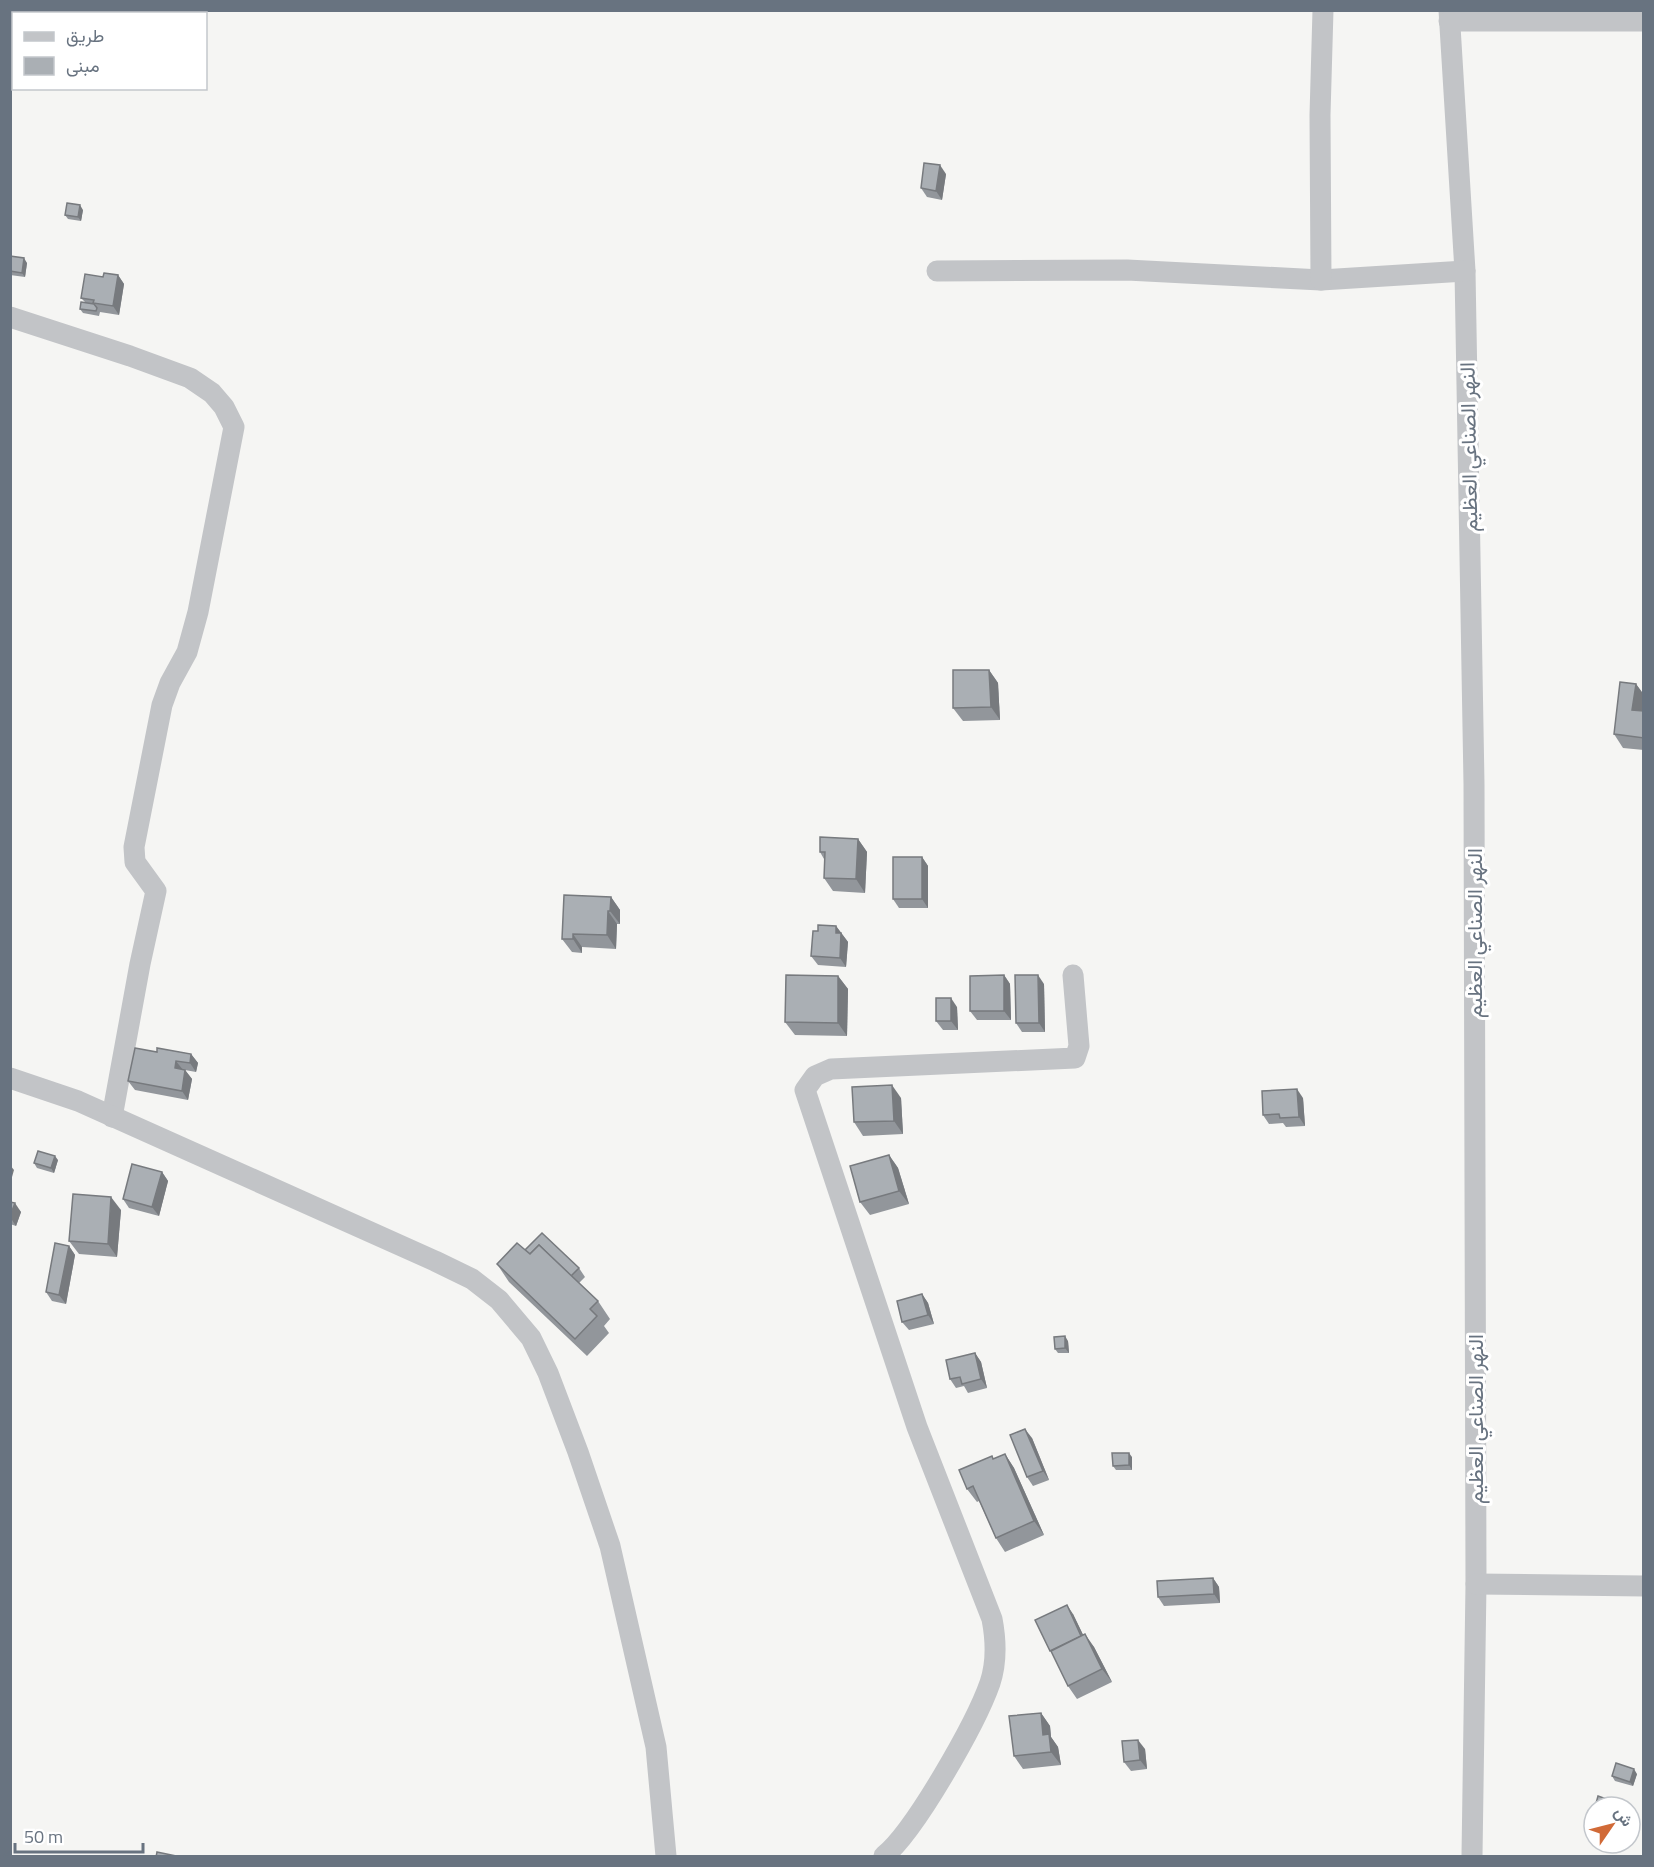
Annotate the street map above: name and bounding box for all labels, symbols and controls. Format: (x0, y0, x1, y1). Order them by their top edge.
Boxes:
legend (12, 12, 207, 90)
text: طريق (66, 22, 104, 49)
text: مبنى (66, 52, 100, 79)
street label: النهر الصناعي العظيم (1451, 362, 1487, 532)
street label: النهر الصناعي العظيم (1458, 848, 1492, 1018)
street label: النهر الصناعي العظيم (1459, 1334, 1493, 1504)
north arrow (1582, 1795, 1642, 1855)
text: ش (1609, 1802, 1640, 1831)
scale bar (15, 1816, 142, 1854)
text: 50 m (24, 1823, 63, 1850)

